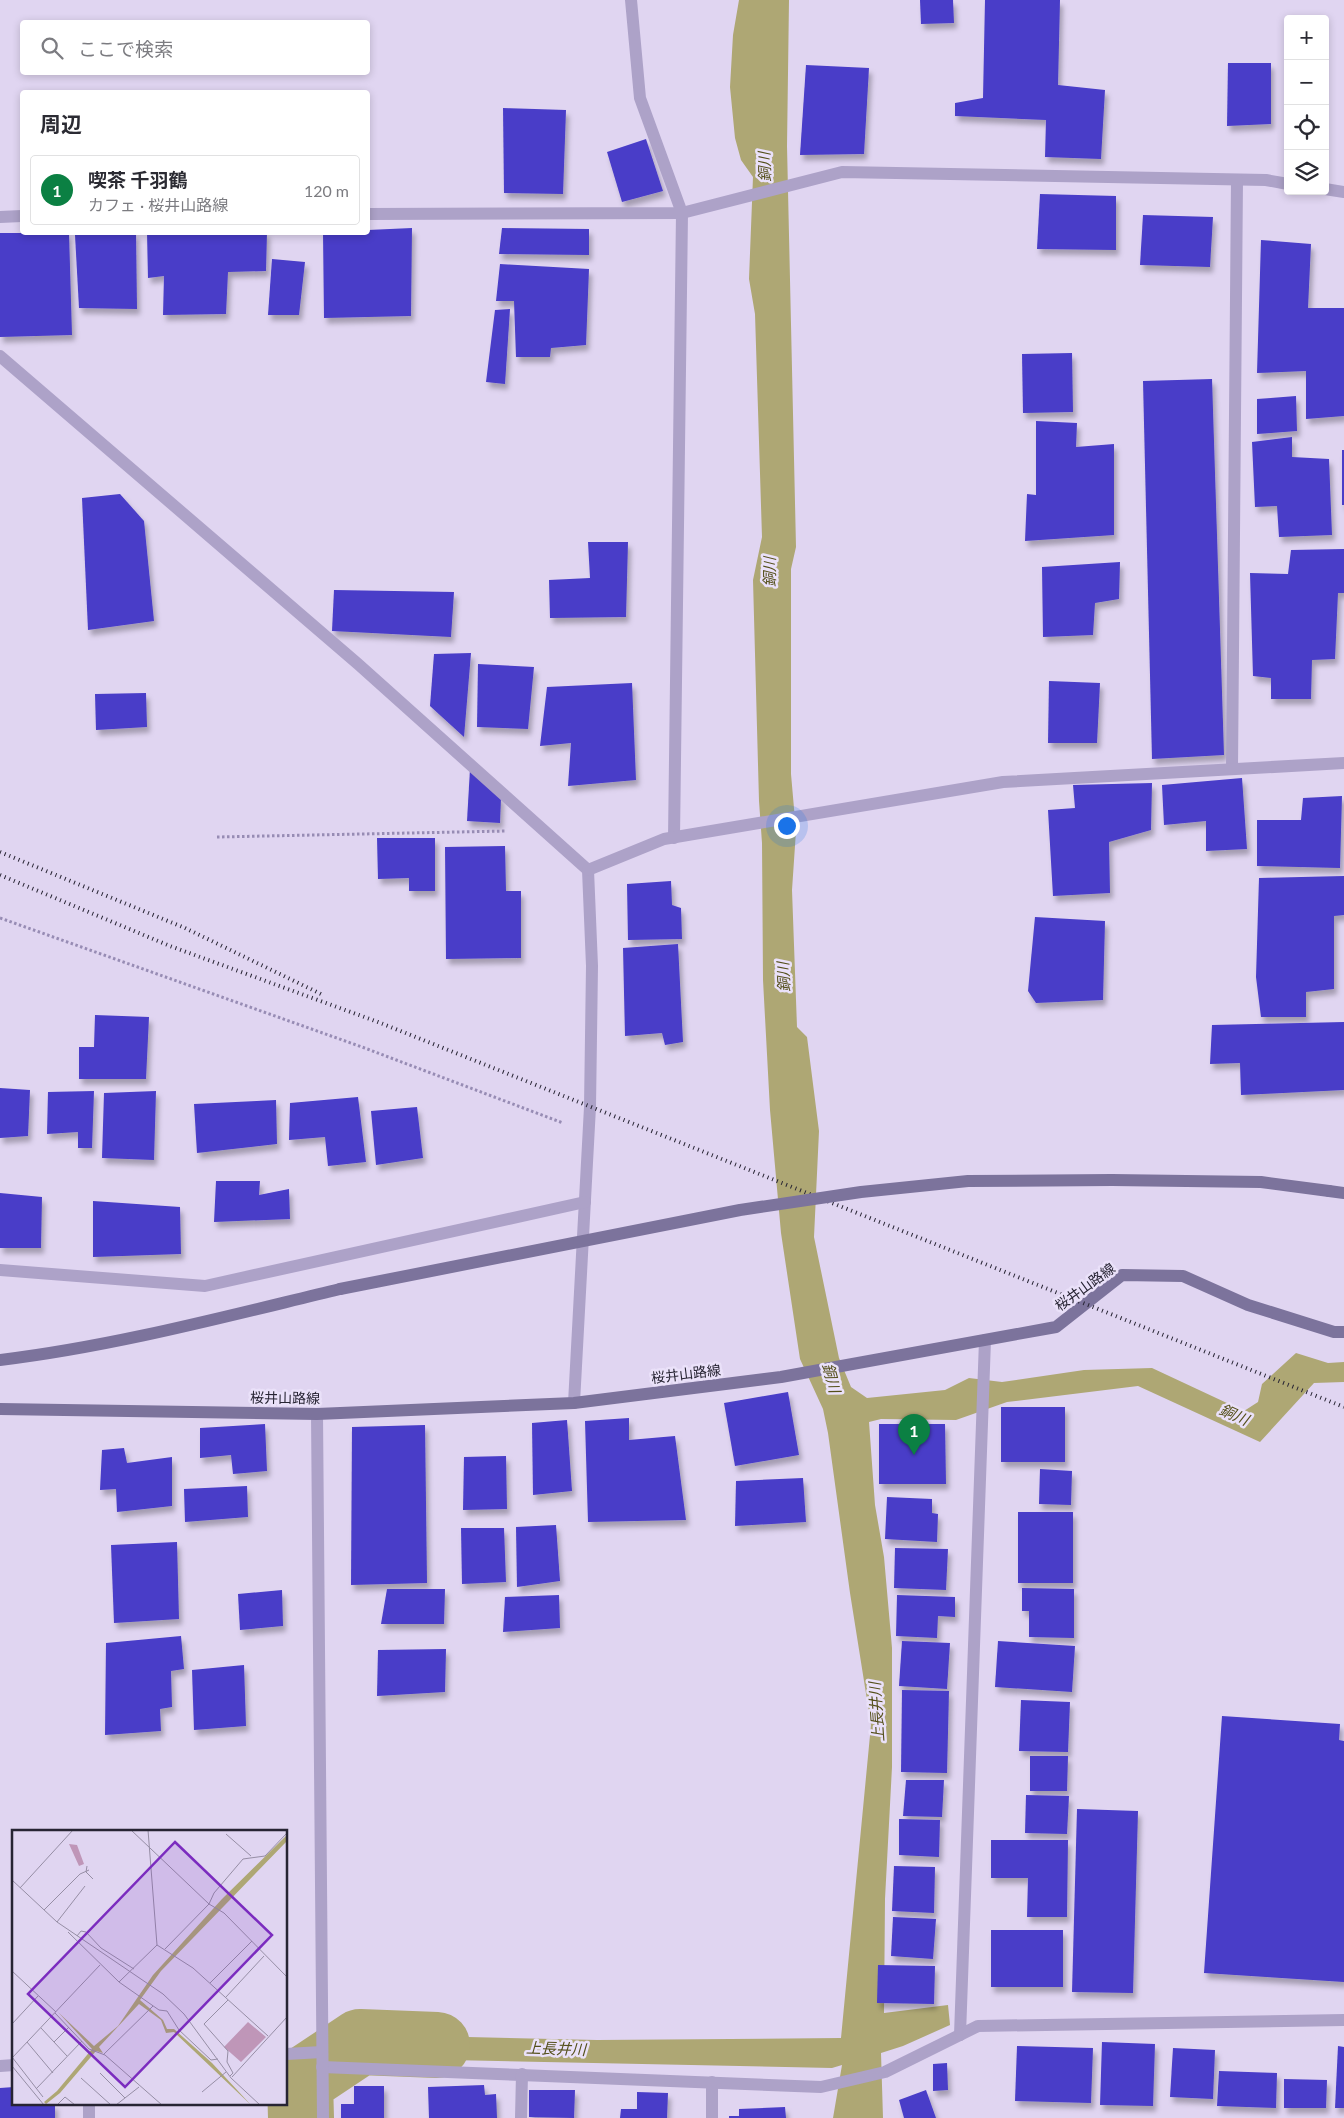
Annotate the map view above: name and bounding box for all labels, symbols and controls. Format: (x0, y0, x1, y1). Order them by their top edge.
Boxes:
map controls (1284, 15, 1329, 195)
button: + (1284, 15, 1329, 60)
search box (20, 20, 370, 75)
icon: search (38, 34, 66, 62)
text: ここで検索 (78, 37, 173, 60)
button: − (1284, 60, 1329, 105)
button: locate (1284, 105, 1329, 150)
text: 周辺 (40, 111, 82, 136)
water label: 銅川 (754, 150, 774, 182)
button: layers (1284, 150, 1329, 195)
text: 喫茶 千羽鶴 (88, 168, 188, 191)
text: 1 (52, 181, 62, 200)
text: 120 m (304, 181, 349, 200)
text: カフェ · 桜井山路線 (88, 195, 228, 214)
water label: 銅川 (760, 555, 778, 587)
your location (774, 813, 800, 839)
water label: 銅川 (773, 960, 793, 993)
street label: 桜井山路線 (1051, 1259, 1118, 1314)
street label: 桜井山路線 (650, 1361, 722, 1386)
water label: 銅川 (819, 1361, 845, 1396)
street label: 桜井山路線 (250, 1388, 320, 1407)
water label: 銅川 (1217, 1400, 1254, 1429)
pin: 1 (898, 1414, 930, 1455)
water label: 上長井川 (865, 1680, 887, 1743)
inset map (12, 1830, 288, 2106)
water label: 上長井川 (526, 2038, 588, 2058)

